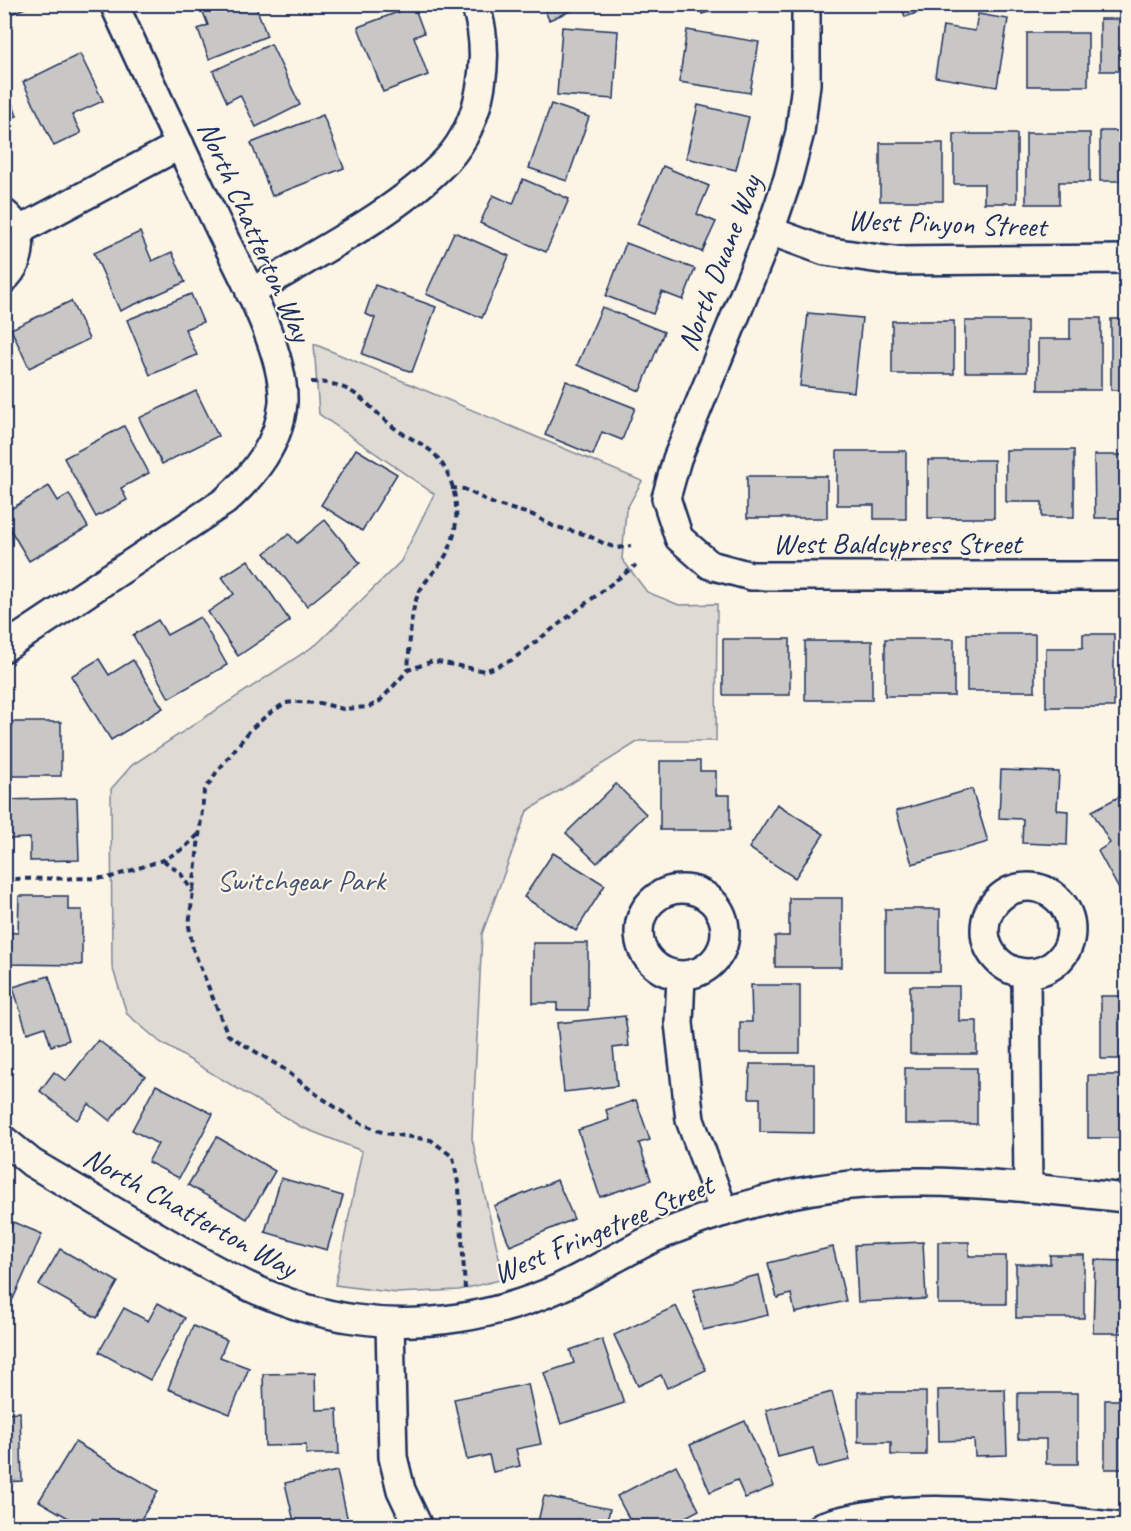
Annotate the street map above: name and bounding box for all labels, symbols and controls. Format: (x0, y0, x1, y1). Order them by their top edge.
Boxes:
street label: North Chatterton Way (189, 115, 322, 350)
street label: North Duane Way (668, 168, 771, 356)
street label: West Pinyon Street (847, 201, 1050, 246)
street label: West Baldcypress Street (773, 524, 1024, 562)
park label: Switchgear Park (217, 861, 387, 899)
street label: North Chatterton Way (77, 1138, 306, 1288)
street label: West Fringetree Street (487, 1164, 722, 1292)

